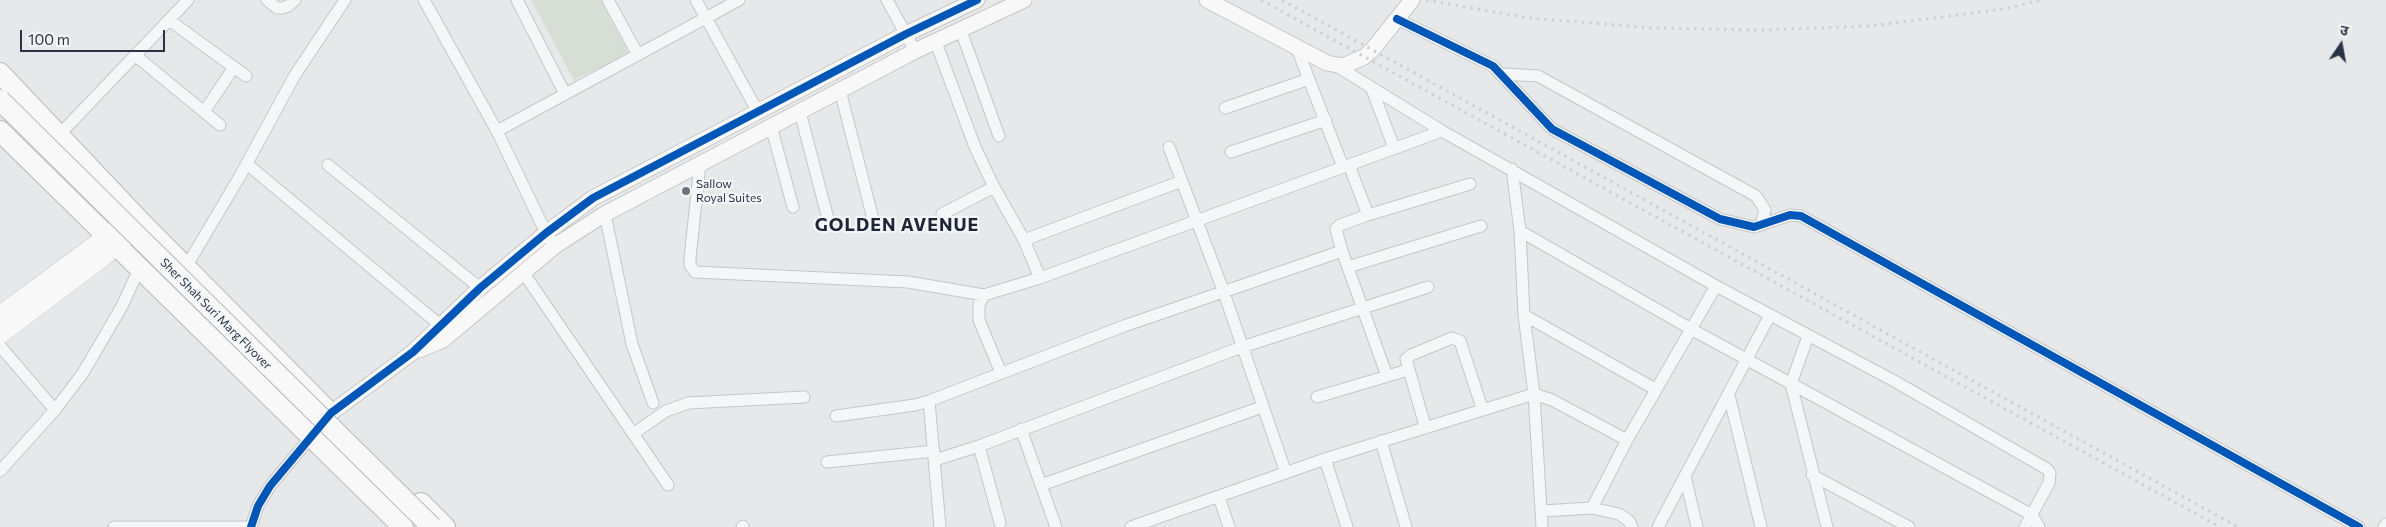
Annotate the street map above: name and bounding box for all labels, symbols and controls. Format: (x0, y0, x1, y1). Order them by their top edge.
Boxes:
scale bar (22, 20, 168, 52)
north arrow (2316, 20, 2366, 70)
text: उ (2338, 21, 2350, 39)
text: 100 m (28, 30, 70, 48)
place label: Sallow Royal Suites (696, 177, 762, 205)
marker: Sallow Royal Suites (680, 185, 692, 197)
district label: GOLDEN AVENUE (813, 214, 981, 236)
street label: Sher Shah Suri Marg Flyover (157, 255, 275, 373)

